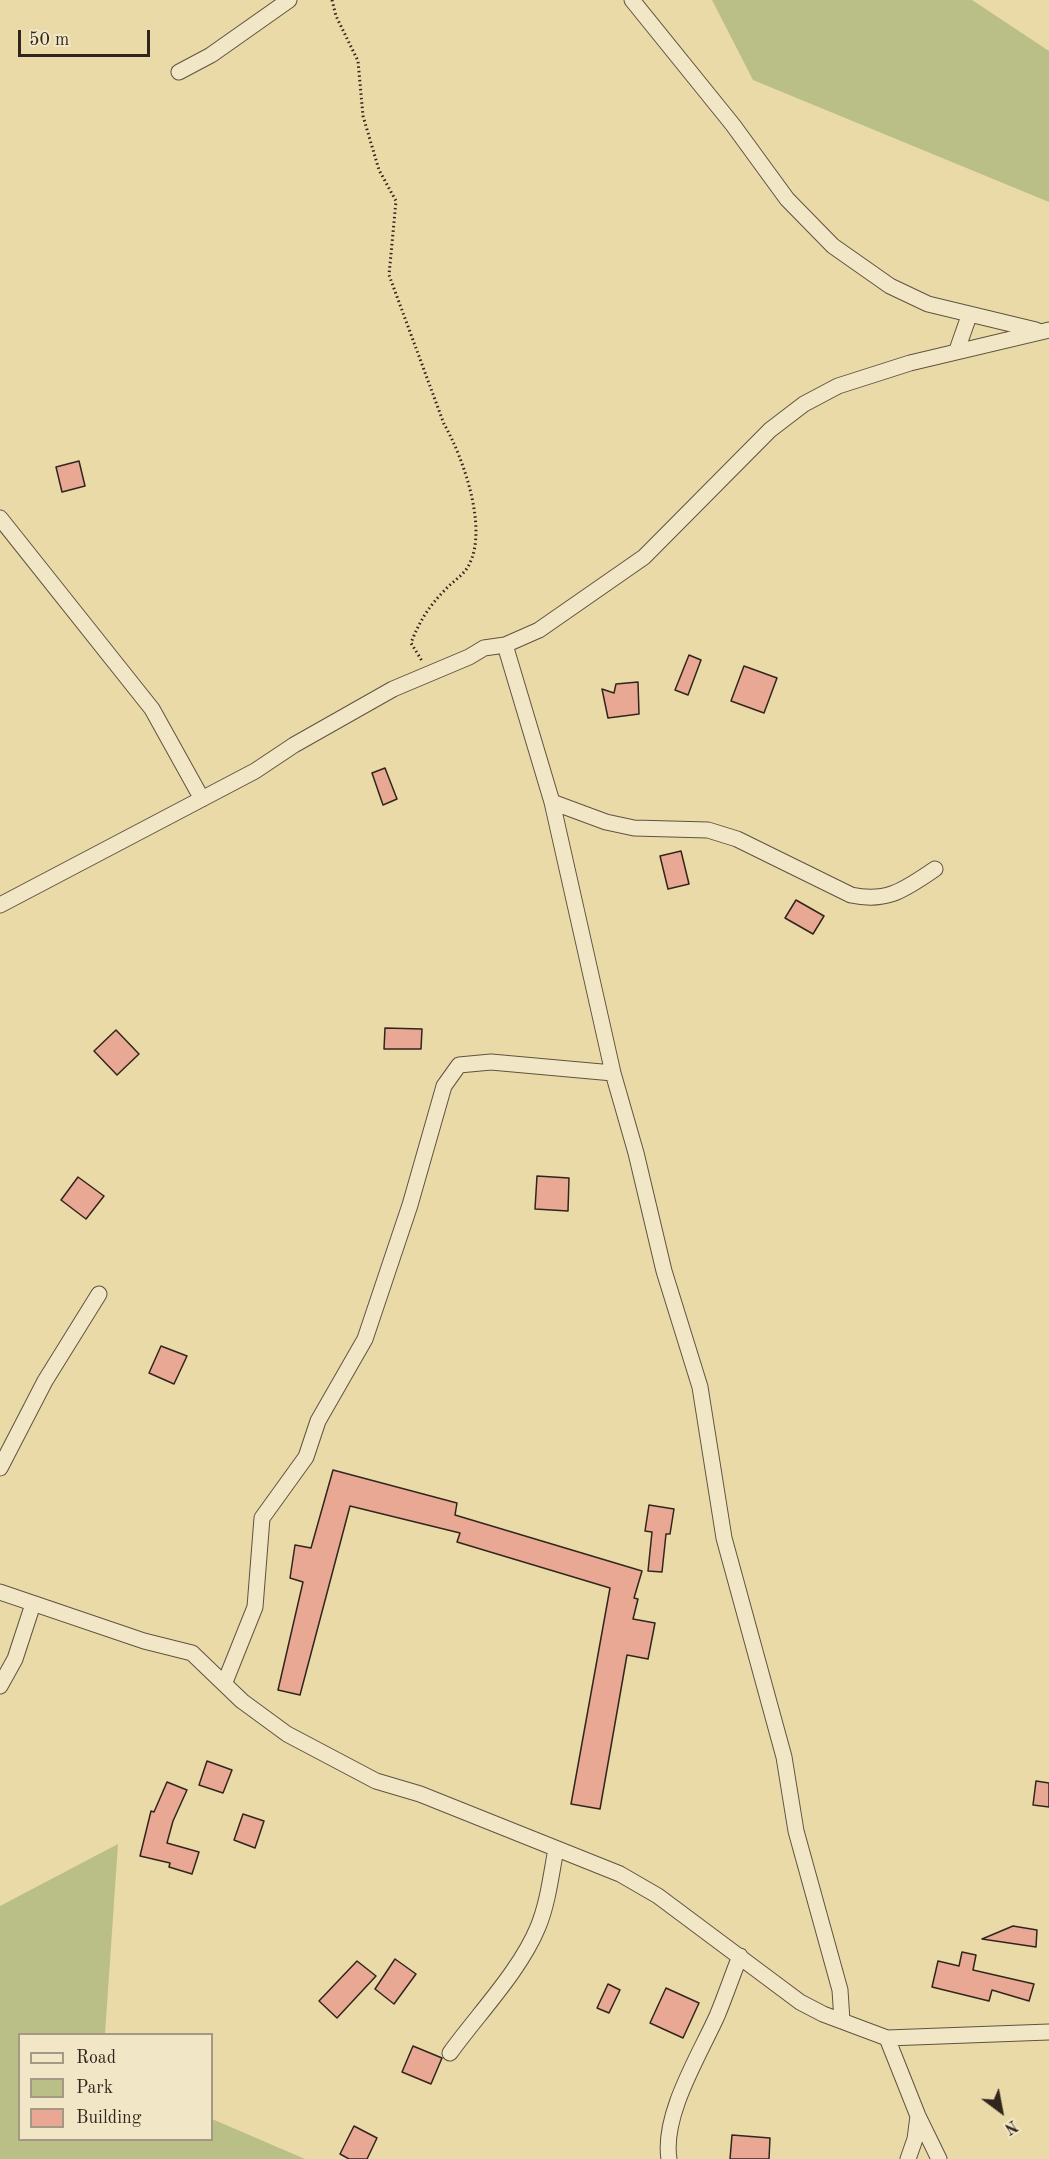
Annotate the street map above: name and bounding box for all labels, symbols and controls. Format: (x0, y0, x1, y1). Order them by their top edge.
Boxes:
scale bar (21, 18, 153, 56)
text: 50 m (29, 31, 69, 49)
legend (18, 2033, 213, 2141)
text: Road (76, 2049, 116, 2067)
text: Park (76, 2079, 113, 2097)
north arrow (971, 2081, 1031, 2141)
text: Building (76, 2109, 141, 2127)
text: N (1001, 2116, 1020, 2136)

